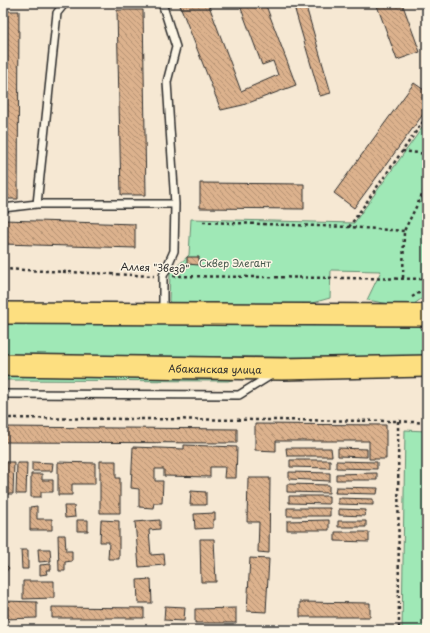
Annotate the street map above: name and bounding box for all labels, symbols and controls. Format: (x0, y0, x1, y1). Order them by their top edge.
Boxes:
park label: Сквер Элегант (199, 255, 271, 270)
street label: Аллея "Звезд" (120, 258, 190, 276)
street label: Абаканская улица (168, 360, 262, 376)

